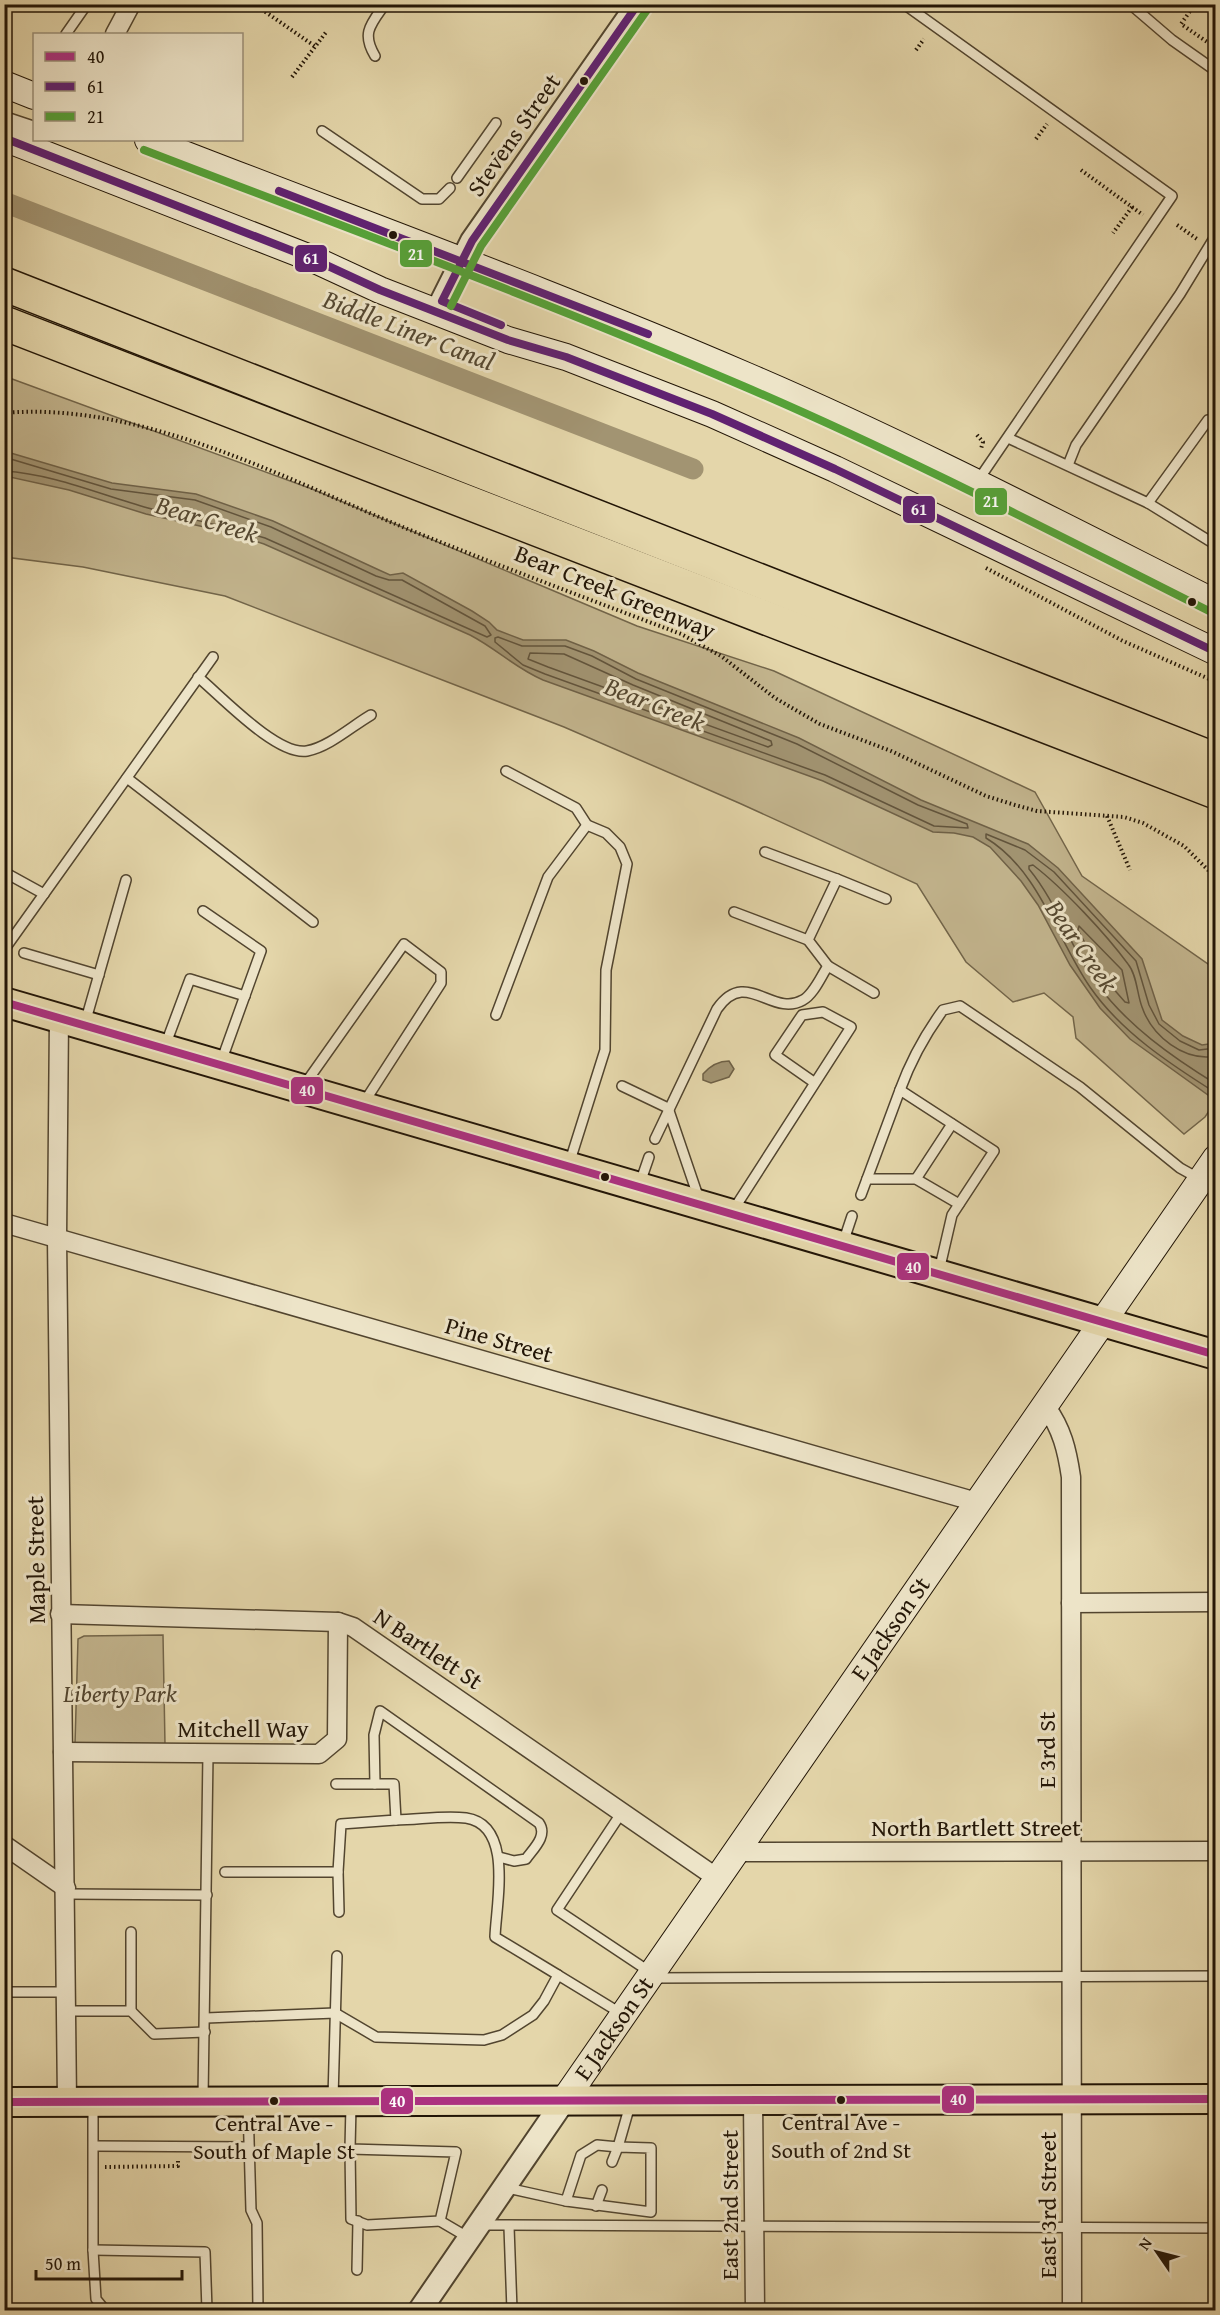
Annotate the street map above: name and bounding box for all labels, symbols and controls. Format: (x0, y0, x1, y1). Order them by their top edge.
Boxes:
legend (33, 33, 243, 141)
text: 40 (87, 43, 105, 70)
street label: Stevens Street (458, 66, 569, 203)
text: 61 (87, 73, 104, 100)
unlabelled marker (578, 75, 590, 87)
text: 21 (87, 103, 104, 130)
unlabelled marker (387, 229, 399, 241)
line badge: 21 (399, 239, 433, 268)
text: 21 (408, 242, 424, 266)
line badge: 61 (294, 244, 328, 273)
text: 61 (303, 246, 319, 270)
water label: Biddle Liner Canal (317, 279, 500, 380)
water label: Bear Creek (150, 484, 263, 553)
line badge: 21 (974, 487, 1008, 516)
text: 21 (983, 489, 999, 513)
line badge: 61 (902, 495, 936, 524)
text: 61 (911, 497, 927, 521)
street label: Bear Creek Greenway (510, 535, 721, 648)
unlabelled marker (1186, 596, 1198, 608)
water label: Bear Creek (598, 665, 711, 741)
water label: Bear Creek (1036, 891, 1129, 1000)
line badge: 40 (290, 1076, 324, 1105)
text: 40 (299, 1078, 315, 1102)
unlabelled marker (599, 1171, 611, 1183)
line badge: 40 (896, 1252, 930, 1281)
text: 40 (905, 1255, 921, 1279)
street label: Pine Street (441, 1307, 558, 1372)
street label: Maple Street (17, 1495, 54, 1624)
street label: E Jackson St (842, 1569, 939, 1687)
street label: N Bartlett St (367, 1599, 490, 1698)
park label: Liberty Park (62, 1676, 177, 1711)
street label: Mitchell Way (177, 1711, 309, 1746)
street label: E 3rd St (1029, 1711, 1064, 1788)
street label: North Bartlett Street (871, 1810, 1081, 1845)
street label: E Jackson St (565, 1968, 662, 2087)
line badge: 40 (941, 2085, 975, 2114)
line badge: 40 (380, 2087, 414, 2115)
text: 40 (950, 2087, 966, 2111)
text: 40 (389, 2089, 405, 2113)
marker: Central Ave - South of 2nd St (835, 2094, 847, 2106)
marker: Central Ave - South of Maple St (268, 2095, 280, 2107)
place label: Central Ave - South of 2nd St (771, 2106, 911, 2166)
place label: Central Ave - South of Maple St (193, 2107, 355, 2167)
street label: East 2nd Street (712, 2129, 747, 2280)
street label: East 3rd Street (1030, 2131, 1065, 2278)
north arrow (1127, 2222, 1187, 2282)
text: N (1132, 2232, 1158, 2255)
scale bar (36, 2243, 182, 2281)
text: 50 m (45, 2250, 81, 2277)

